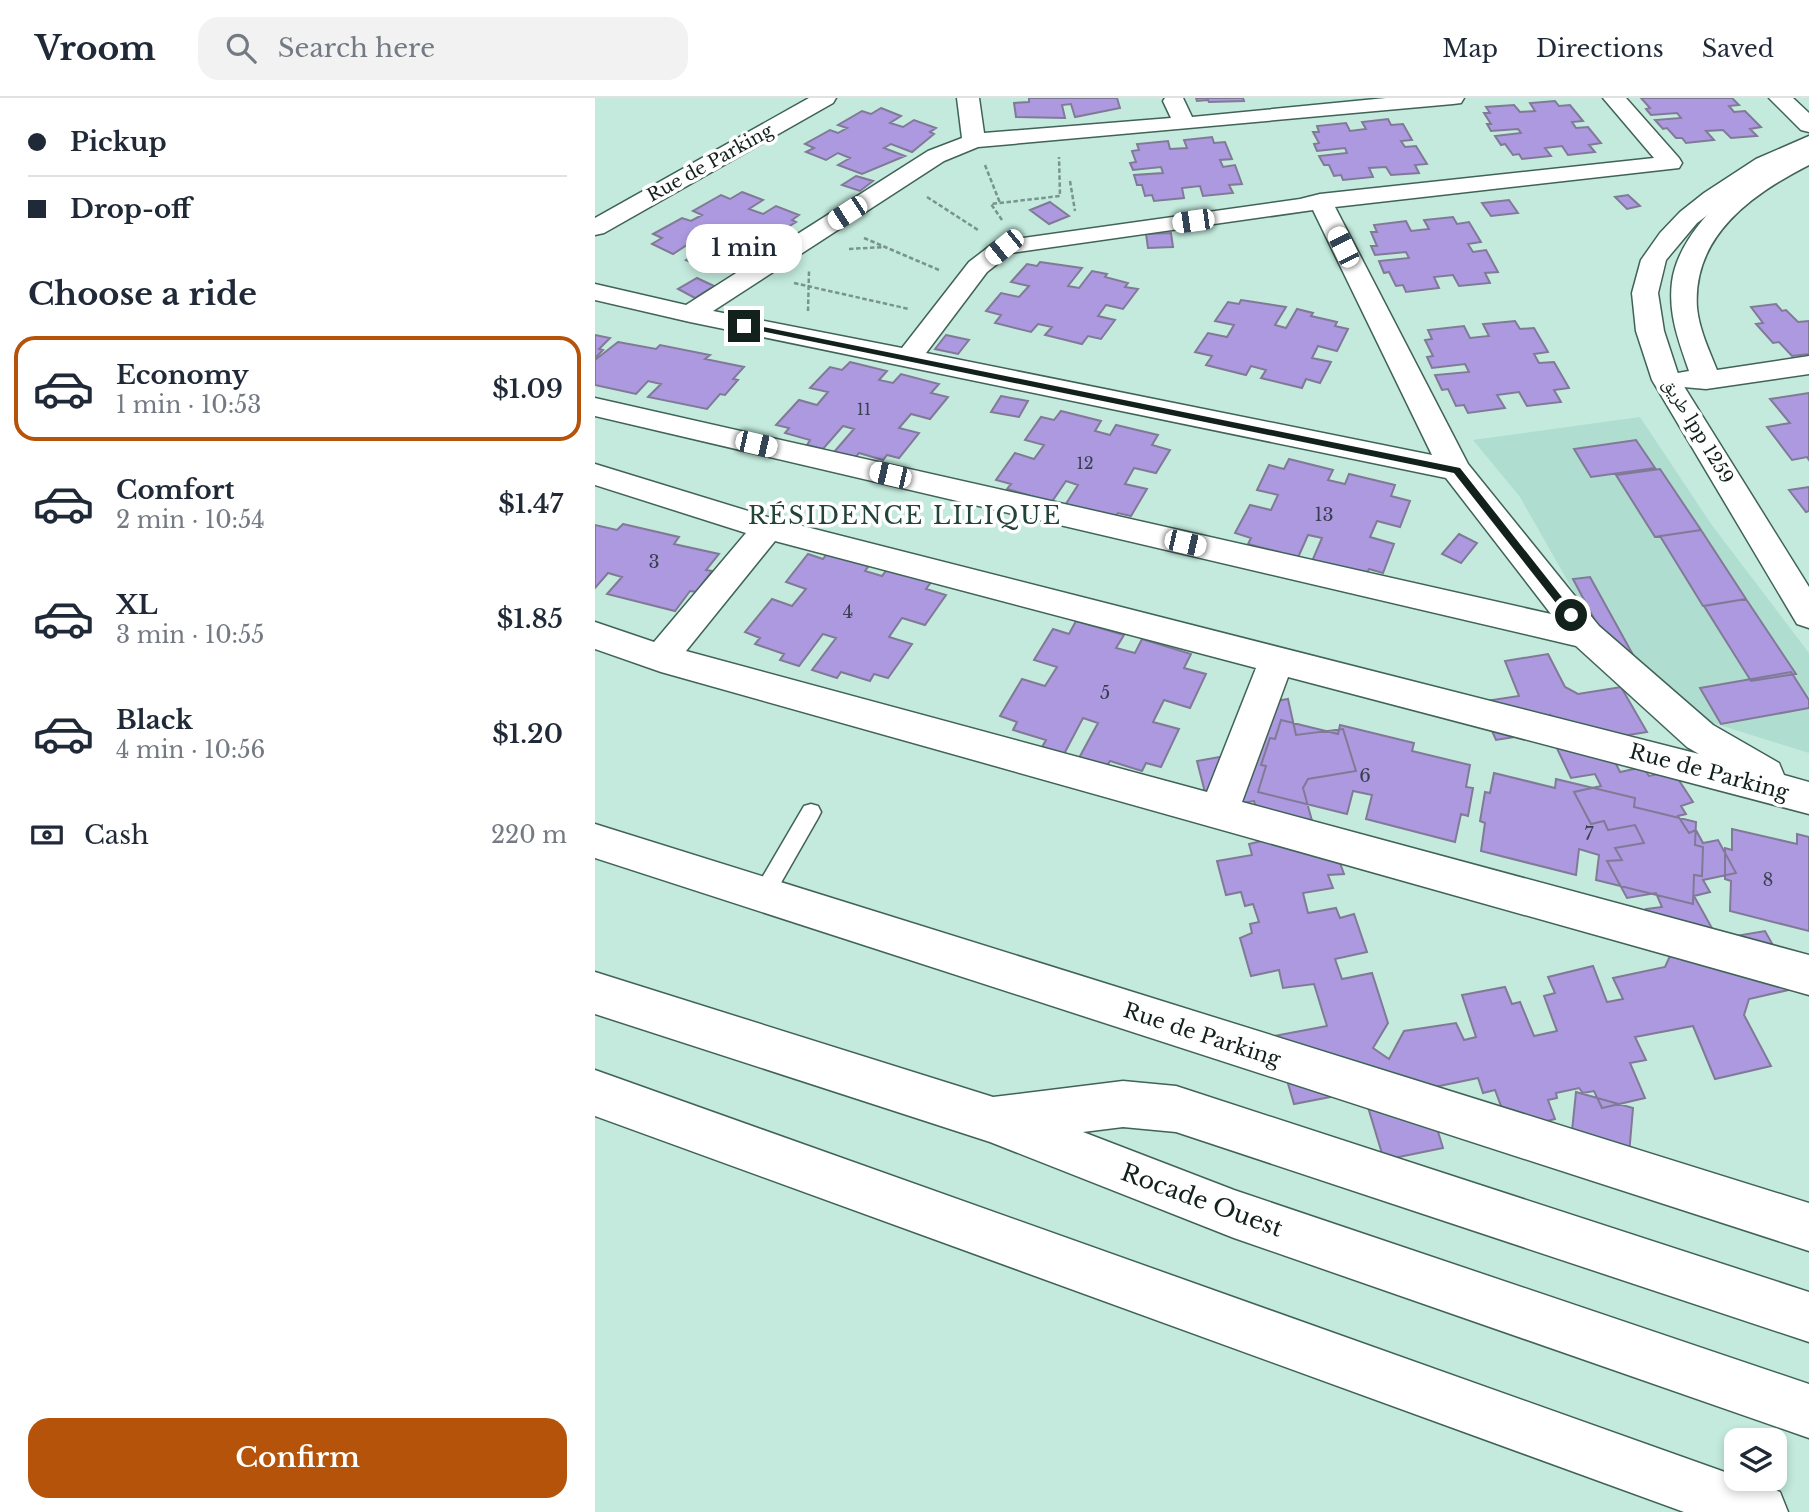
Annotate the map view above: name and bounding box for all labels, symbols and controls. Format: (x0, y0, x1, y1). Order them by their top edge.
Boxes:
search box (198, 17, 688, 80)
text: Vroom (35, 28, 156, 69)
icon: search (222, 29, 260, 67)
text: Search here (278, 32, 435, 64)
text: Map (1442, 34, 1498, 63)
text: Directions (1536, 34, 1664, 63)
text: Saved (1702, 34, 1774, 63)
street label: Rue de Parking (643, 119, 777, 207)
text: Pickup (70, 126, 167, 158)
text: Drop-off (70, 193, 191, 225)
car (824, 193, 871, 233)
car (1171, 208, 1216, 234)
callout: 1 min (686, 224, 802, 274)
car (1325, 224, 1362, 270)
car (982, 226, 1027, 268)
text: 1 min (711, 234, 777, 262)
text: Choose a ride (28, 274, 257, 314)
route end (728, 310, 760, 342)
icon: car (32, 357, 95, 420)
text: Economy (116, 359, 249, 391)
text: $1.09 (492, 373, 563, 405)
street label: طريق lpp 1259 (1658, 375, 1738, 487)
text: 1 min · 10:53 (116, 391, 261, 419)
house number: 11 (857, 399, 871, 419)
car (734, 429, 779, 459)
house number: 12 (1077, 453, 1094, 473)
car (868, 460, 913, 490)
icon: car (32, 472, 95, 535)
text: Comfort (116, 474, 234, 506)
text: $1.47 (498, 488, 563, 520)
district label: RÉSIDENCE LILIQUE (748, 501, 1062, 530)
house number: 13 (1314, 504, 1334, 526)
text: 2 min · 10:54 (116, 506, 265, 534)
car (1163, 528, 1208, 558)
house number: 3 (648, 551, 660, 573)
icon: car (32, 587, 95, 650)
text: XL (116, 589, 158, 621)
route start (1555, 599, 1587, 631)
house number: 4 (843, 601, 853, 623)
text: $1.85 (497, 603, 563, 635)
text: 3 min · 10:55 (116, 621, 264, 649)
house number: 5 (1100, 682, 1110, 704)
icon: car (32, 702, 95, 765)
text: Black (116, 704, 193, 736)
text: $1.20 (492, 718, 563, 750)
text: 4 min · 10:56 (116, 736, 265, 764)
street label: Rue de Parking (1626, 738, 1792, 806)
house number: 6 (1359, 765, 1371, 787)
icon: cash (28, 816, 66, 854)
text: Cash (84, 819, 149, 851)
text: 220 m (491, 821, 567, 849)
house number: 7 (1584, 823, 1594, 845)
house number: 8 (1763, 869, 1773, 891)
street label: Rue de Parking (1120, 997, 1284, 1073)
street label: Rocade Ouest (1117, 1157, 1287, 1243)
button: Confirm (28, 1418, 567, 1498)
map controls (1724, 1428, 1787, 1491)
button: layers (1724, 1428, 1787, 1491)

